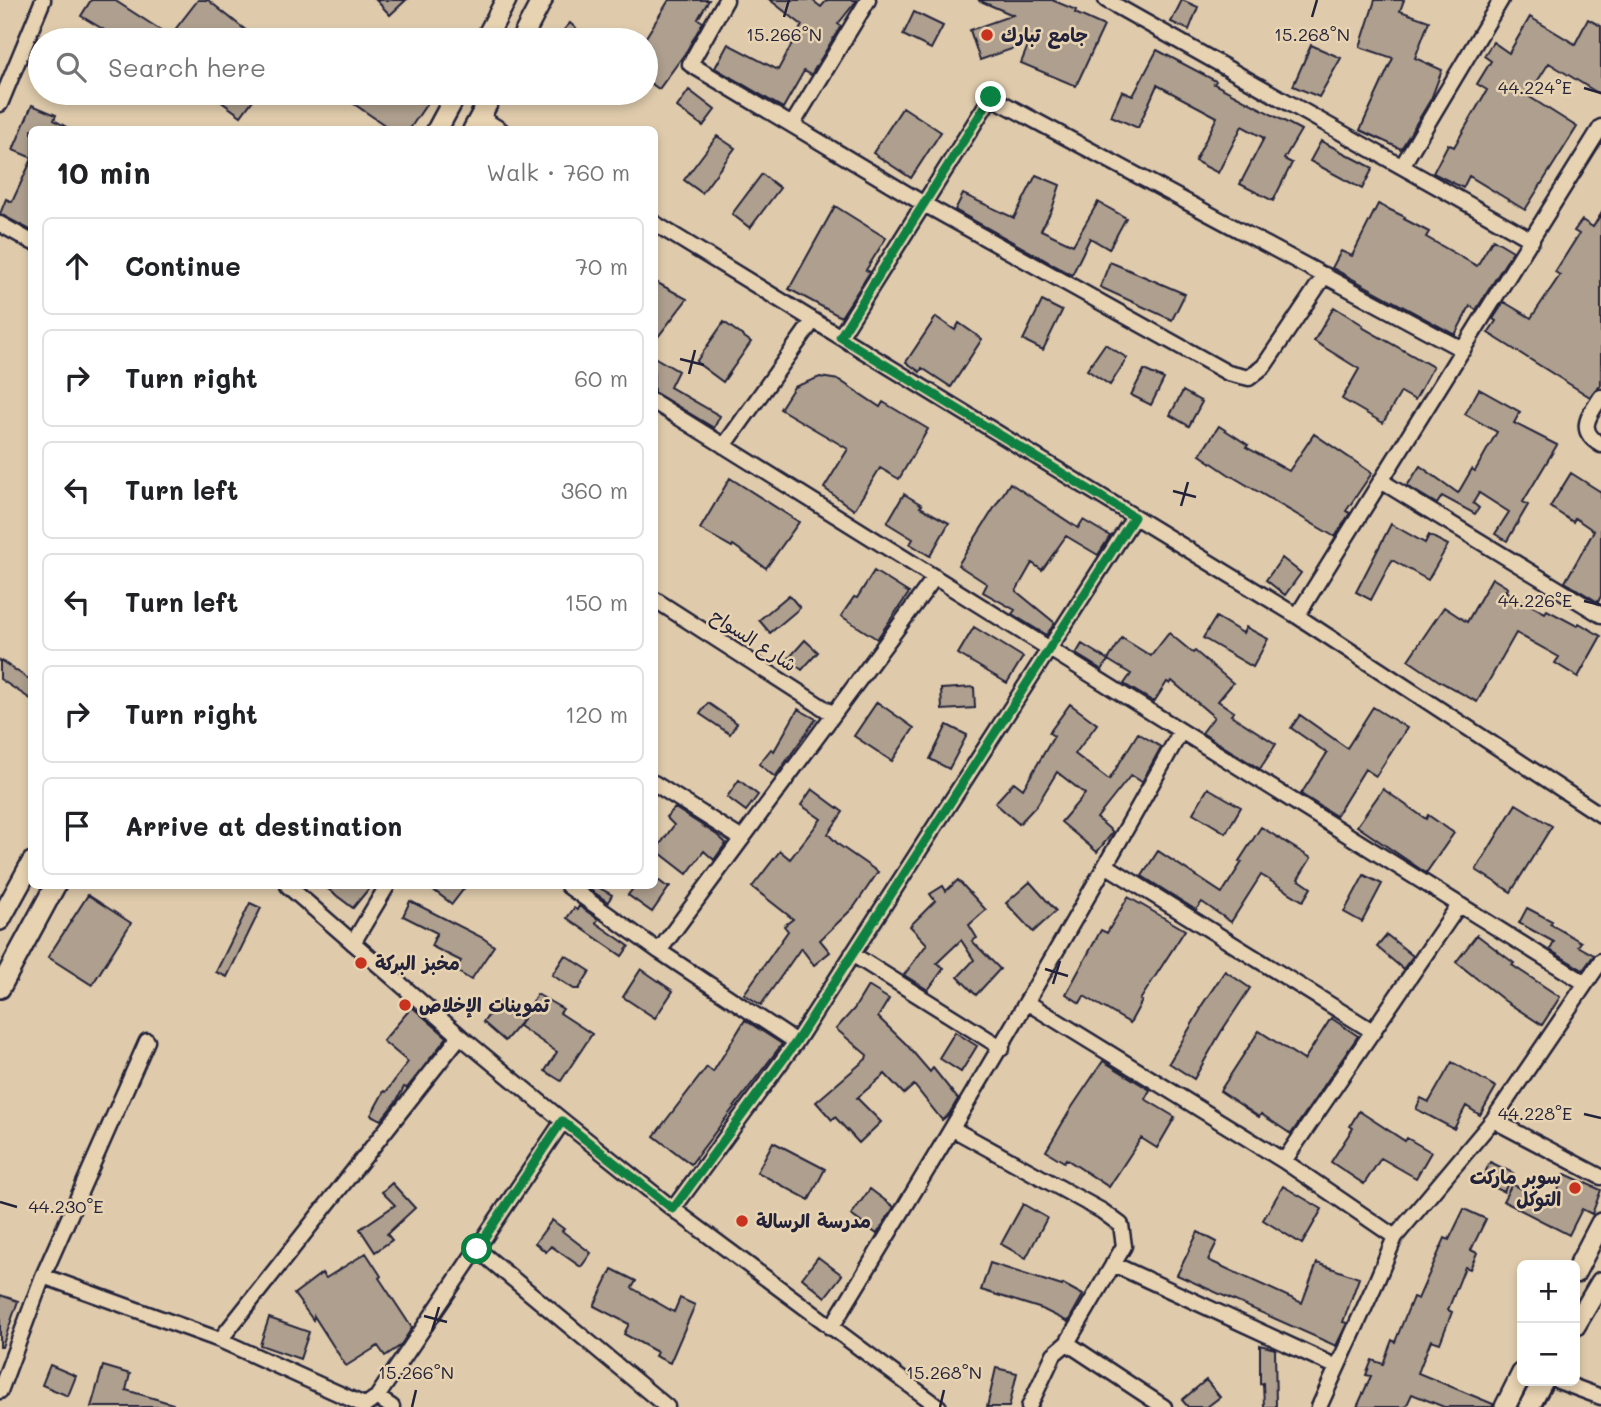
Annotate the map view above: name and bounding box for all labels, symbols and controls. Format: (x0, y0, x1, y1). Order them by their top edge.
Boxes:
text: 15.266°N (746, 22, 822, 46)
place label: جامع تبارك (1001, 22, 1088, 49)
text: 15.268°N (1274, 22, 1350, 46)
marker: جامع تبارك (979, 27, 995, 43)
search box (28, 28, 658, 105)
icon: search (52, 48, 90, 86)
text: Search here (108, 50, 266, 84)
text: 44.224°E (1498, 75, 1572, 99)
route end (975, 81, 1006, 112)
text: 10 min (56, 152, 151, 192)
text: Walk · 760 m (486, 157, 630, 187)
icon: ahead (58, 247, 96, 285)
text: Continue (125, 249, 241, 283)
text: 70 m (575, 251, 628, 281)
icon: right (58, 359, 96, 397)
text: Turn right (125, 361, 258, 395)
text: 60 m (574, 363, 628, 393)
icon: left (58, 471, 96, 509)
text: Turn left (125, 473, 238, 507)
text: 360 m (561, 475, 628, 505)
icon: left (58, 583, 96, 621)
text: Turn left (125, 585, 238, 619)
text: 150 m (564, 587, 628, 617)
text: 44.226°E (1498, 588, 1572, 612)
street label: شارع السواح (705, 603, 802, 678)
icon: right (58, 695, 96, 733)
text: Turn right (125, 697, 258, 731)
text: 120 m (565, 699, 628, 729)
icon: arrive (58, 807, 96, 845)
text: Arrive at destination (125, 809, 402, 843)
place label: مخبز البركة (375, 950, 460, 976)
marker: مخبز البركة (353, 955, 369, 971)
place label: تموينات الإخلاص (419, 992, 551, 1018)
marker: تموينات الإخلاص (397, 997, 413, 1013)
text: 44.228°E (1498, 1101, 1572, 1125)
place label: سوبر ماركت التوكل (1470, 1164, 1561, 1212)
marker: سوبر ماركت التوكل (1567, 1180, 1583, 1196)
text: 44.230°E (28, 1194, 104, 1218)
place label: مدرسة الرسالة (756, 1208, 871, 1233)
marker: مدرسة الرسالة (734, 1213, 750, 1229)
route start (461, 1233, 492, 1264)
map controls (1517, 1260, 1580, 1386)
button: + (1517, 1260, 1580, 1323)
button: − (1517, 1323, 1580, 1386)
text: 15.266°N (378, 1360, 454, 1384)
text: 15.268°N (906, 1360, 982, 1384)

